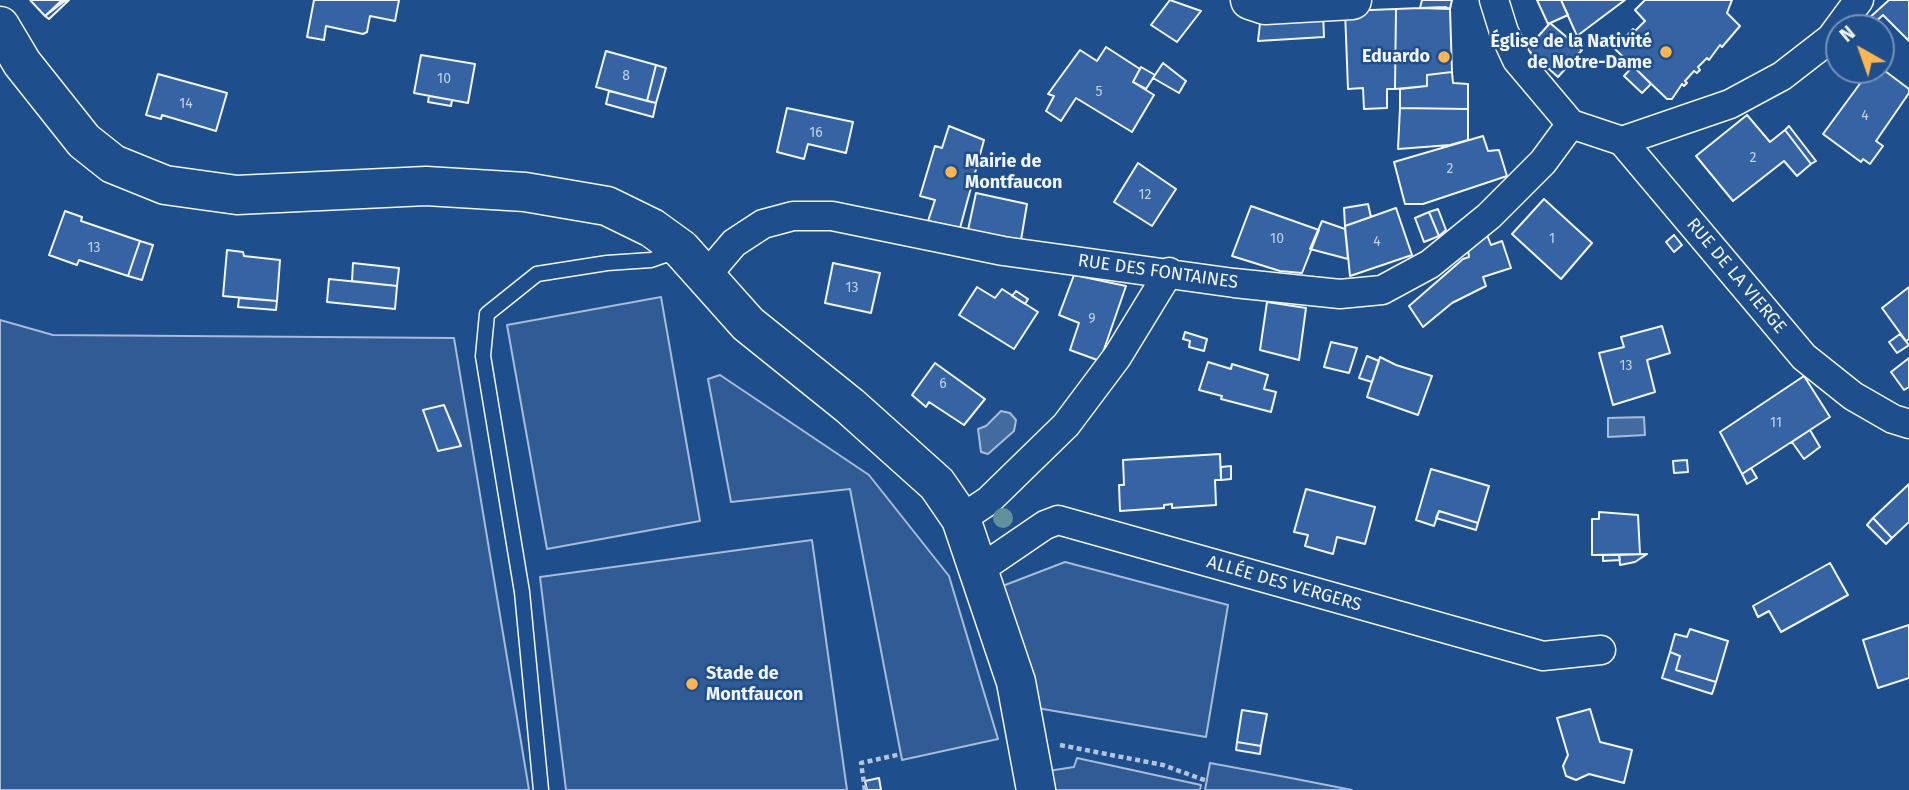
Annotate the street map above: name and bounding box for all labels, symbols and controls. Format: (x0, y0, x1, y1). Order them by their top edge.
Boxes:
north arrow (1825, 14, 1895, 84)
text: N (1835, 21, 1860, 47)
place label: Église de la Nativité de Notre-Dame (1491, 31, 1652, 74)
marker: Église de la Nativité de Notre-Dame (1658, 44, 1674, 60)
place label: Eduardo (1362, 46, 1430, 68)
marker: Eduardo (1436, 49, 1452, 65)
house number: 8 (622, 68, 630, 84)
house number: 10 (437, 71, 451, 87)
house number: 5 (1095, 84, 1103, 100)
house number: 14 (179, 96, 193, 112)
house number: 4 (1861, 108, 1869, 124)
house number: 16 (809, 125, 823, 141)
house number: 2 (1750, 150, 1756, 166)
place label: Mairie de Montfaucon (965, 151, 1062, 194)
house number: 2 (1447, 161, 1453, 177)
marker: Mairie de Montfaucon (943, 164, 959, 180)
house number: 12 (1139, 187, 1151, 203)
street label: RUE DE LA VIERGE (1682, 214, 1790, 338)
house number: 10 (1270, 231, 1284, 247)
house number: 1 (1549, 231, 1555, 247)
house number: 4 (1373, 234, 1381, 250)
house number: 13 (87, 240, 101, 256)
street label: RUE DES FONTAINES (1076, 250, 1240, 294)
house number: 13 (845, 280, 859, 296)
house number: 9 (1088, 311, 1096, 327)
house number: 13 (1619, 358, 1633, 374)
house number: 6 (939, 376, 947, 392)
house number: 11 (1770, 415, 1782, 431)
street label: ALLÉE DES VERGERS (1204, 552, 1364, 616)
place label: Stade de Montfaucon (706, 663, 803, 706)
marker: Stade de Montfaucon (684, 676, 700, 692)

